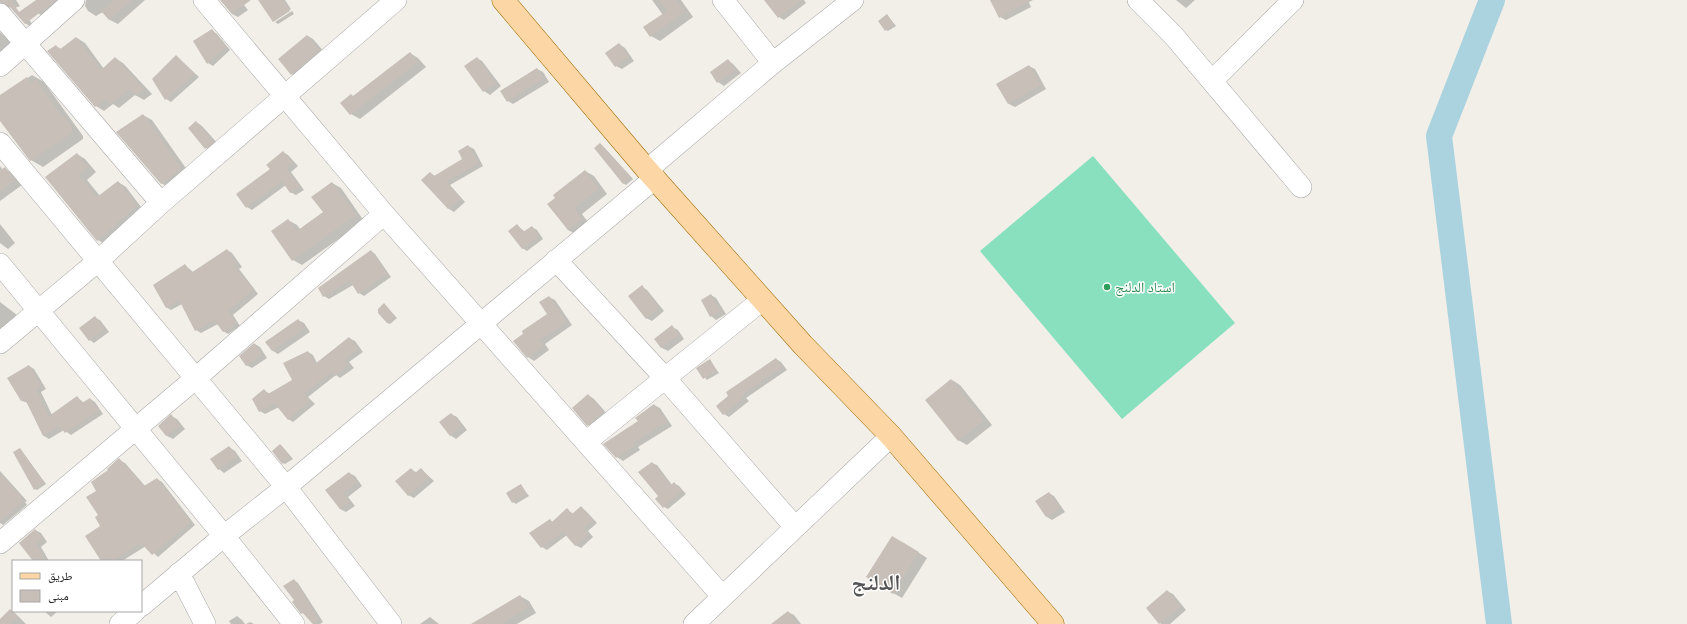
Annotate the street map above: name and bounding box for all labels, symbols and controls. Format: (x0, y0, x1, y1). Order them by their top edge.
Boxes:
place label: استاد الدلنج (1115, 279, 1175, 297)
marker: استاد الدلنج (1102, 282, 1112, 292)
legend (12, 560, 142, 612)
text: طريق (48, 569, 73, 583)
district label: الدلنج (852, 570, 900, 597)
text: مبنى (48, 589, 69, 603)

